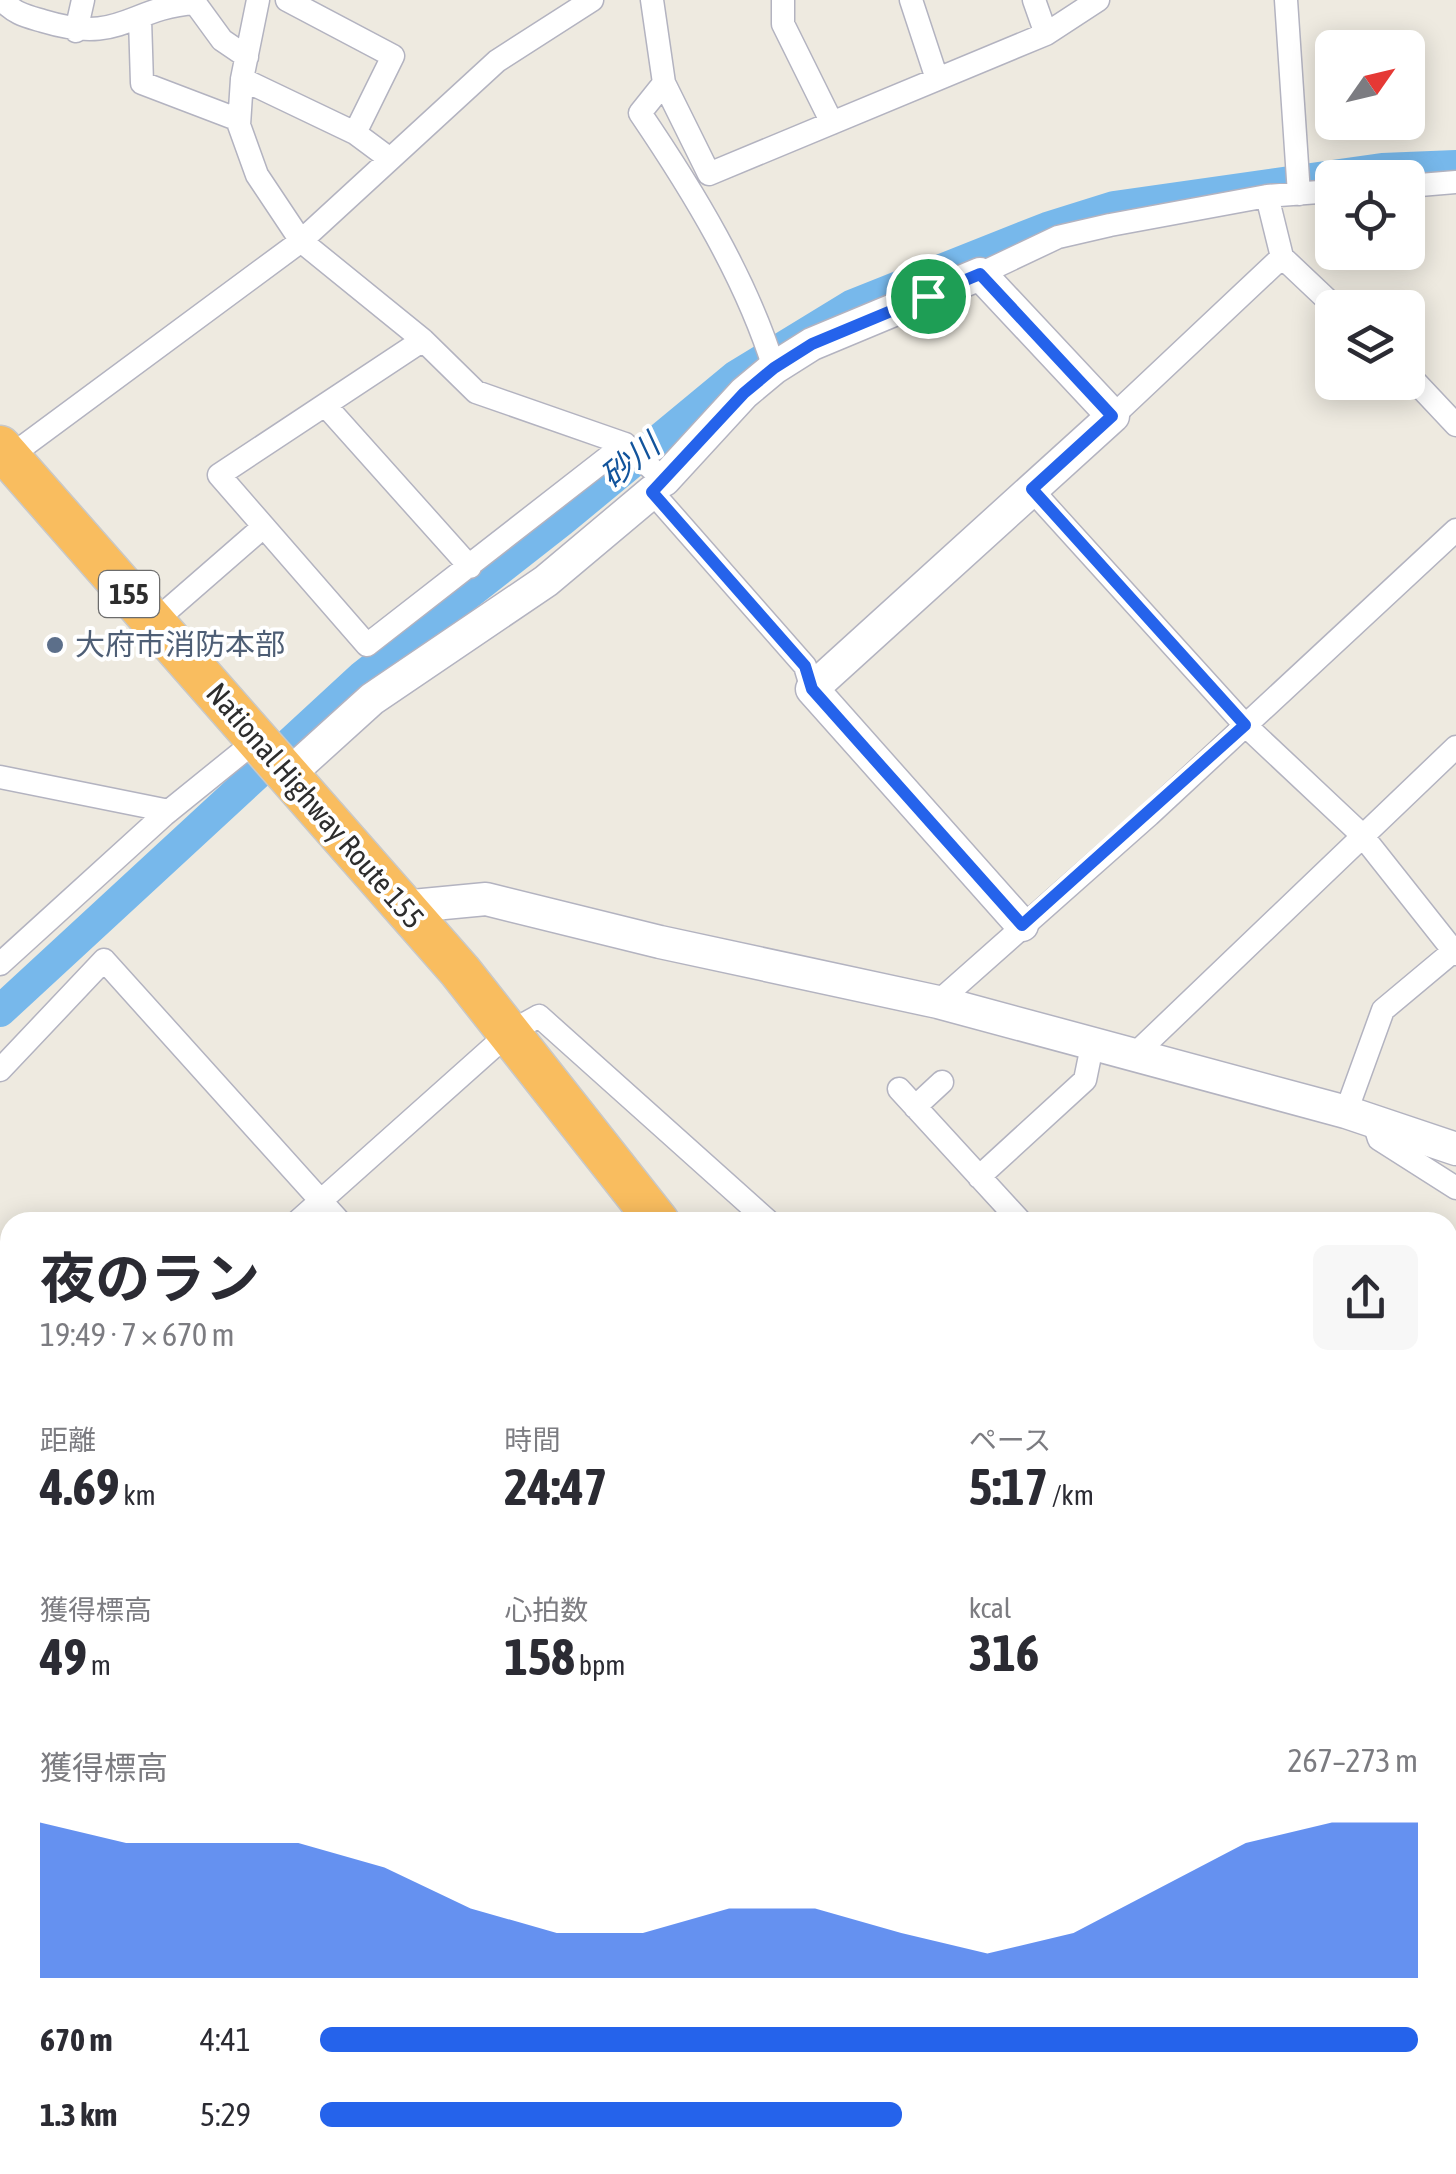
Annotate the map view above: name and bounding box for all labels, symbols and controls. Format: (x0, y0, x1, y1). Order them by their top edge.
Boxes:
north arrow (1315, 30, 1425, 140)
map controls (1315, 30, 1425, 400)
button: locate (1315, 160, 1425, 270)
pin (886, 254, 971, 339)
icon: arrive (901, 269, 956, 324)
button: layers (1315, 290, 1425, 400)
water label: 砂川 (593, 424, 669, 495)
road number: 155 (99, 571, 159, 617)
place label: 大府市消防本部 (75, 627, 285, 661)
marker: 大府市消防本部 (44, 634, 66, 656)
street label: National Highway Route 155 (200, 676, 431, 935)
button: share (1313, 1245, 1418, 1350)
text: 夜のラン (40, 1247, 260, 1310)
text: 19:49 · 7 × 670 m (40, 1316, 234, 1353)
text: 距離 (40, 1424, 96, 1456)
text: 時間 (504, 1424, 560, 1456)
text: ペース (969, 1424, 1051, 1456)
text: 4.69 (40, 1458, 119, 1516)
text: 24:47 (504, 1458, 607, 1516)
text: 5:17 (969, 1458, 1048, 1516)
text: km (119, 1479, 156, 1511)
text: /km (1048, 1479, 1094, 1511)
text: kcal (969, 1592, 1011, 1624)
text: 獲得標高 (40, 1594, 152, 1626)
text: 心拍数 (504, 1594, 588, 1626)
text: 316 (969, 1624, 1039, 1682)
text: 49 (40, 1628, 87, 1686)
text: 158 (504, 1628, 575, 1686)
text: m (87, 1649, 111, 1681)
text: bpm (575, 1649, 625, 1681)
text: 267–273 m (1288, 1742, 1418, 1779)
text: 獲得標高 (40, 1749, 168, 1786)
text: 670 m (40, 2021, 113, 2058)
text: 4:41 (200, 2021, 251, 2058)
text: 1.3 km (40, 2096, 117, 2133)
text: 5:29 (200, 2096, 251, 2133)

